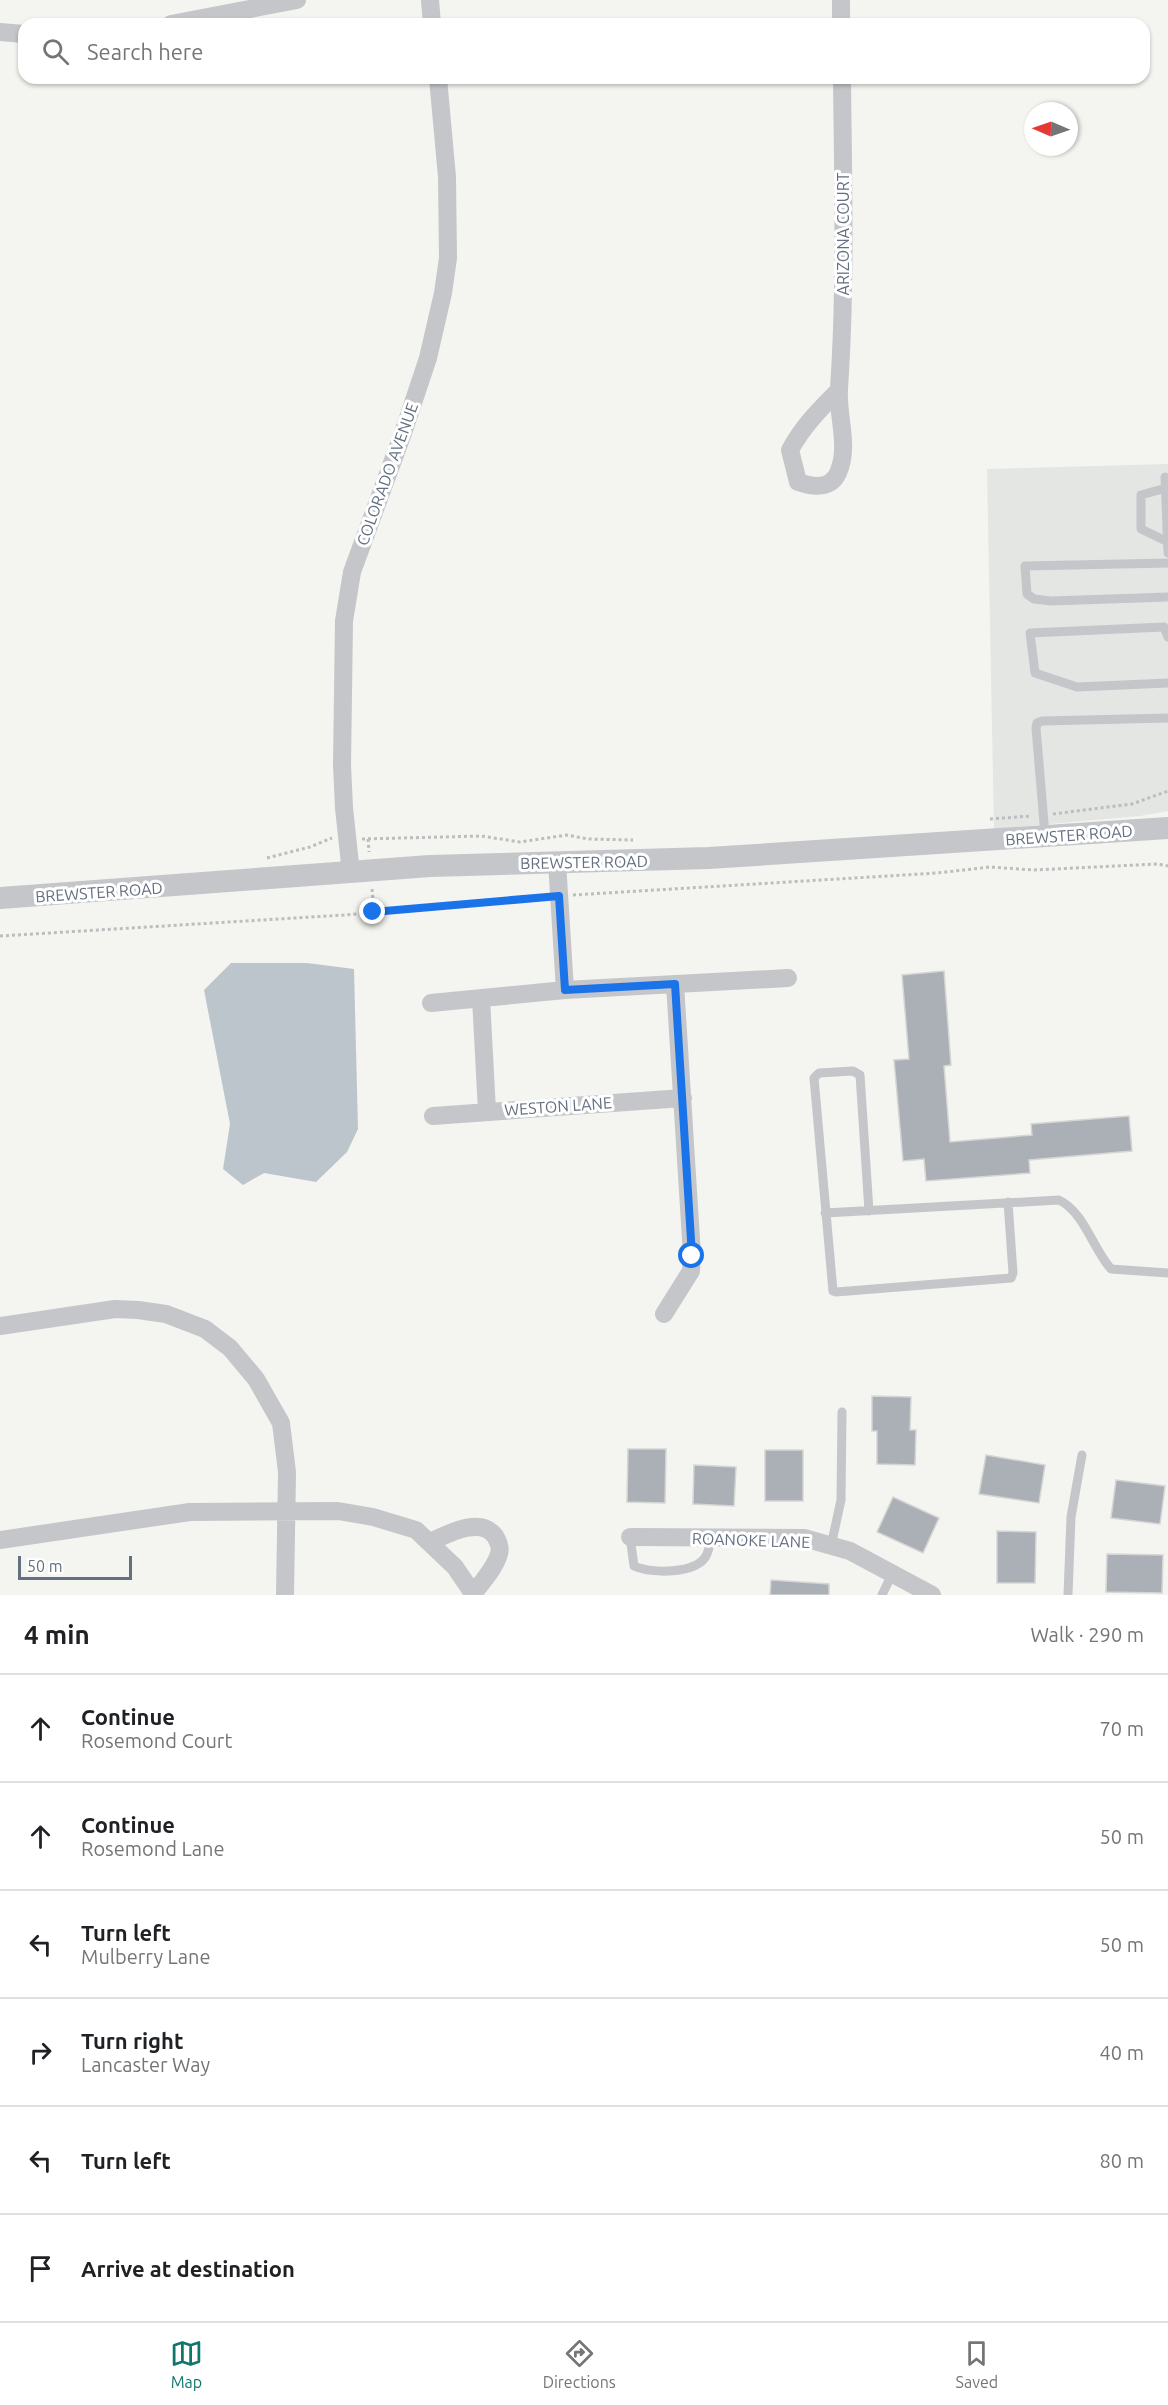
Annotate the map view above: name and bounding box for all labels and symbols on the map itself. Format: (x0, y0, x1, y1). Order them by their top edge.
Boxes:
north arrow (1024, 102, 1078, 156)
street label: ARIZONA COURT (834, 172, 852, 296)
street label: COLORADO AVENUE (353, 400, 421, 548)
street label: BREWSTER ROAD (1005, 822, 1133, 848)
street label: BREWSTER ROAD (520, 852, 648, 872)
street label: BREWSTER ROAD (35, 879, 163, 905)
route end (359, 898, 385, 924)
street label: WESTON LANE (504, 1093, 612, 1119)
route start (678, 1242, 704, 1268)
street label: ROANOKE LANE (692, 1529, 810, 1551)
scale bar (18, 1553, 132, 1580)

